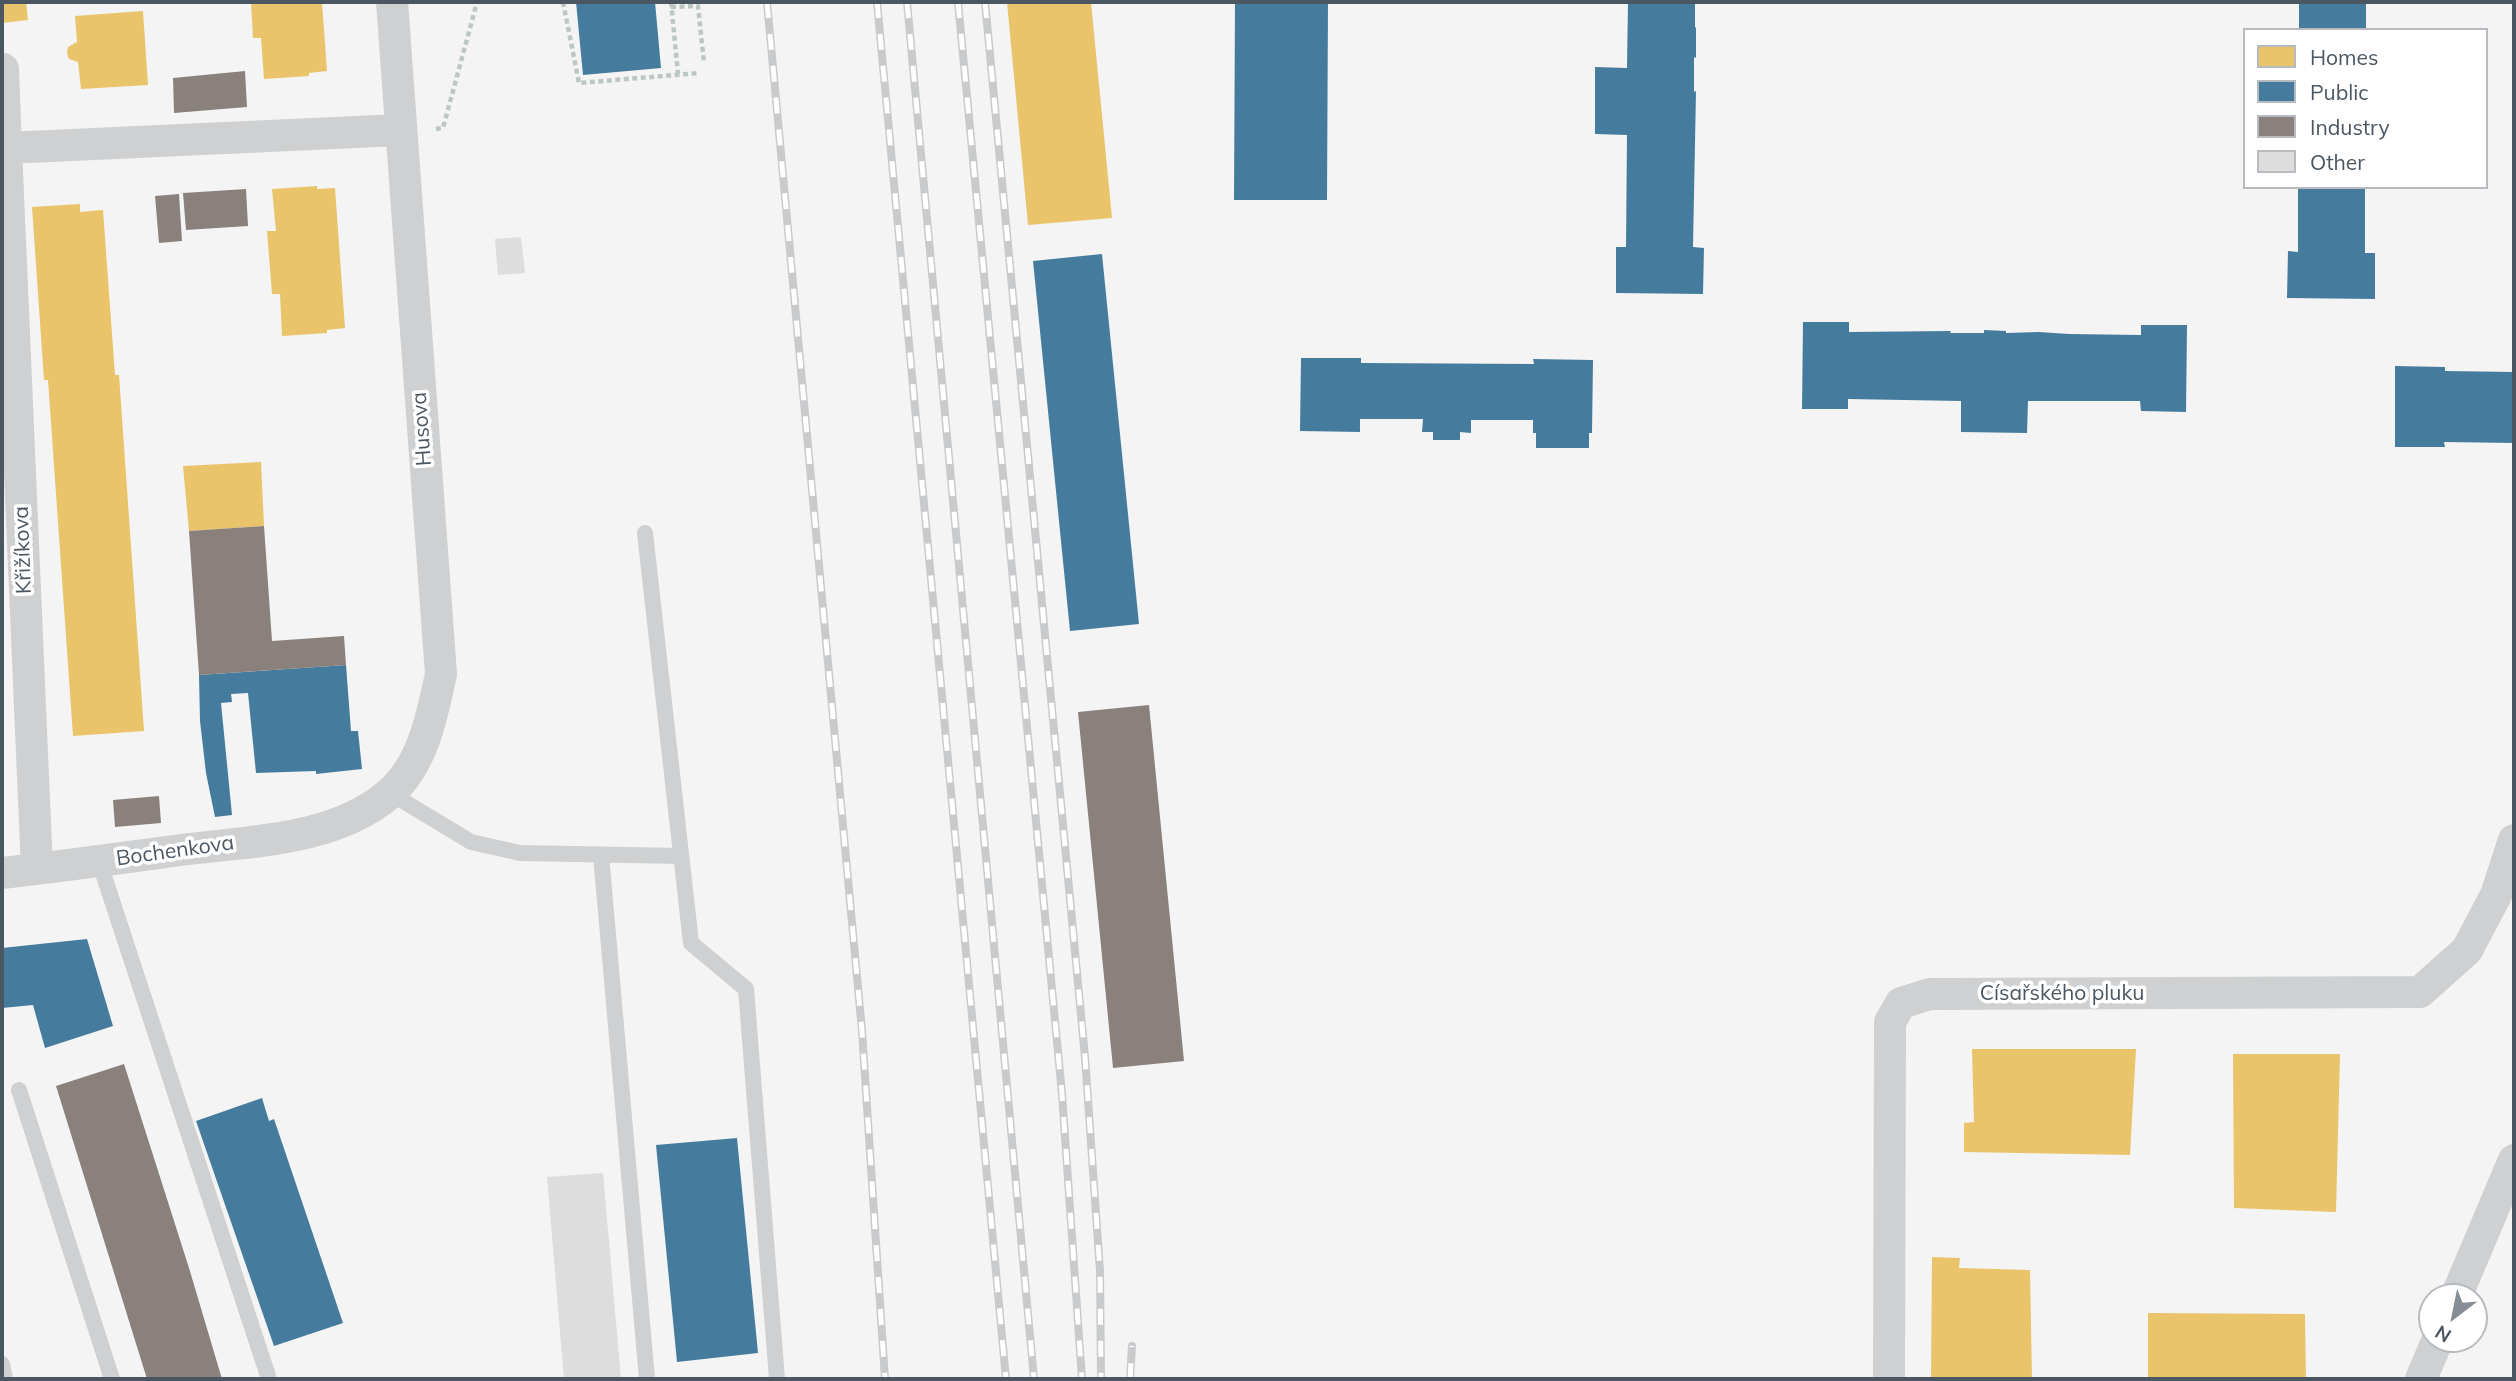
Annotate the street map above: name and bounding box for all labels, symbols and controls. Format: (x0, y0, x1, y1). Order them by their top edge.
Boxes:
legend (2243, 28, 2488, 189)
text: Homes (2310, 44, 2378, 70)
text: Public (2310, 79, 2369, 105)
text: Industry (2310, 114, 2390, 140)
text: Other (2310, 149, 2365, 175)
street label: Husova (407, 391, 437, 467)
street label: Křižíkova (9, 506, 37, 594)
street label: Bochenkova (115, 830, 235, 872)
street label: Císařského pluku (1980, 981, 2144, 1007)
north arrow (2418, 1283, 2488, 1353)
text: N (2430, 1320, 2455, 1348)

